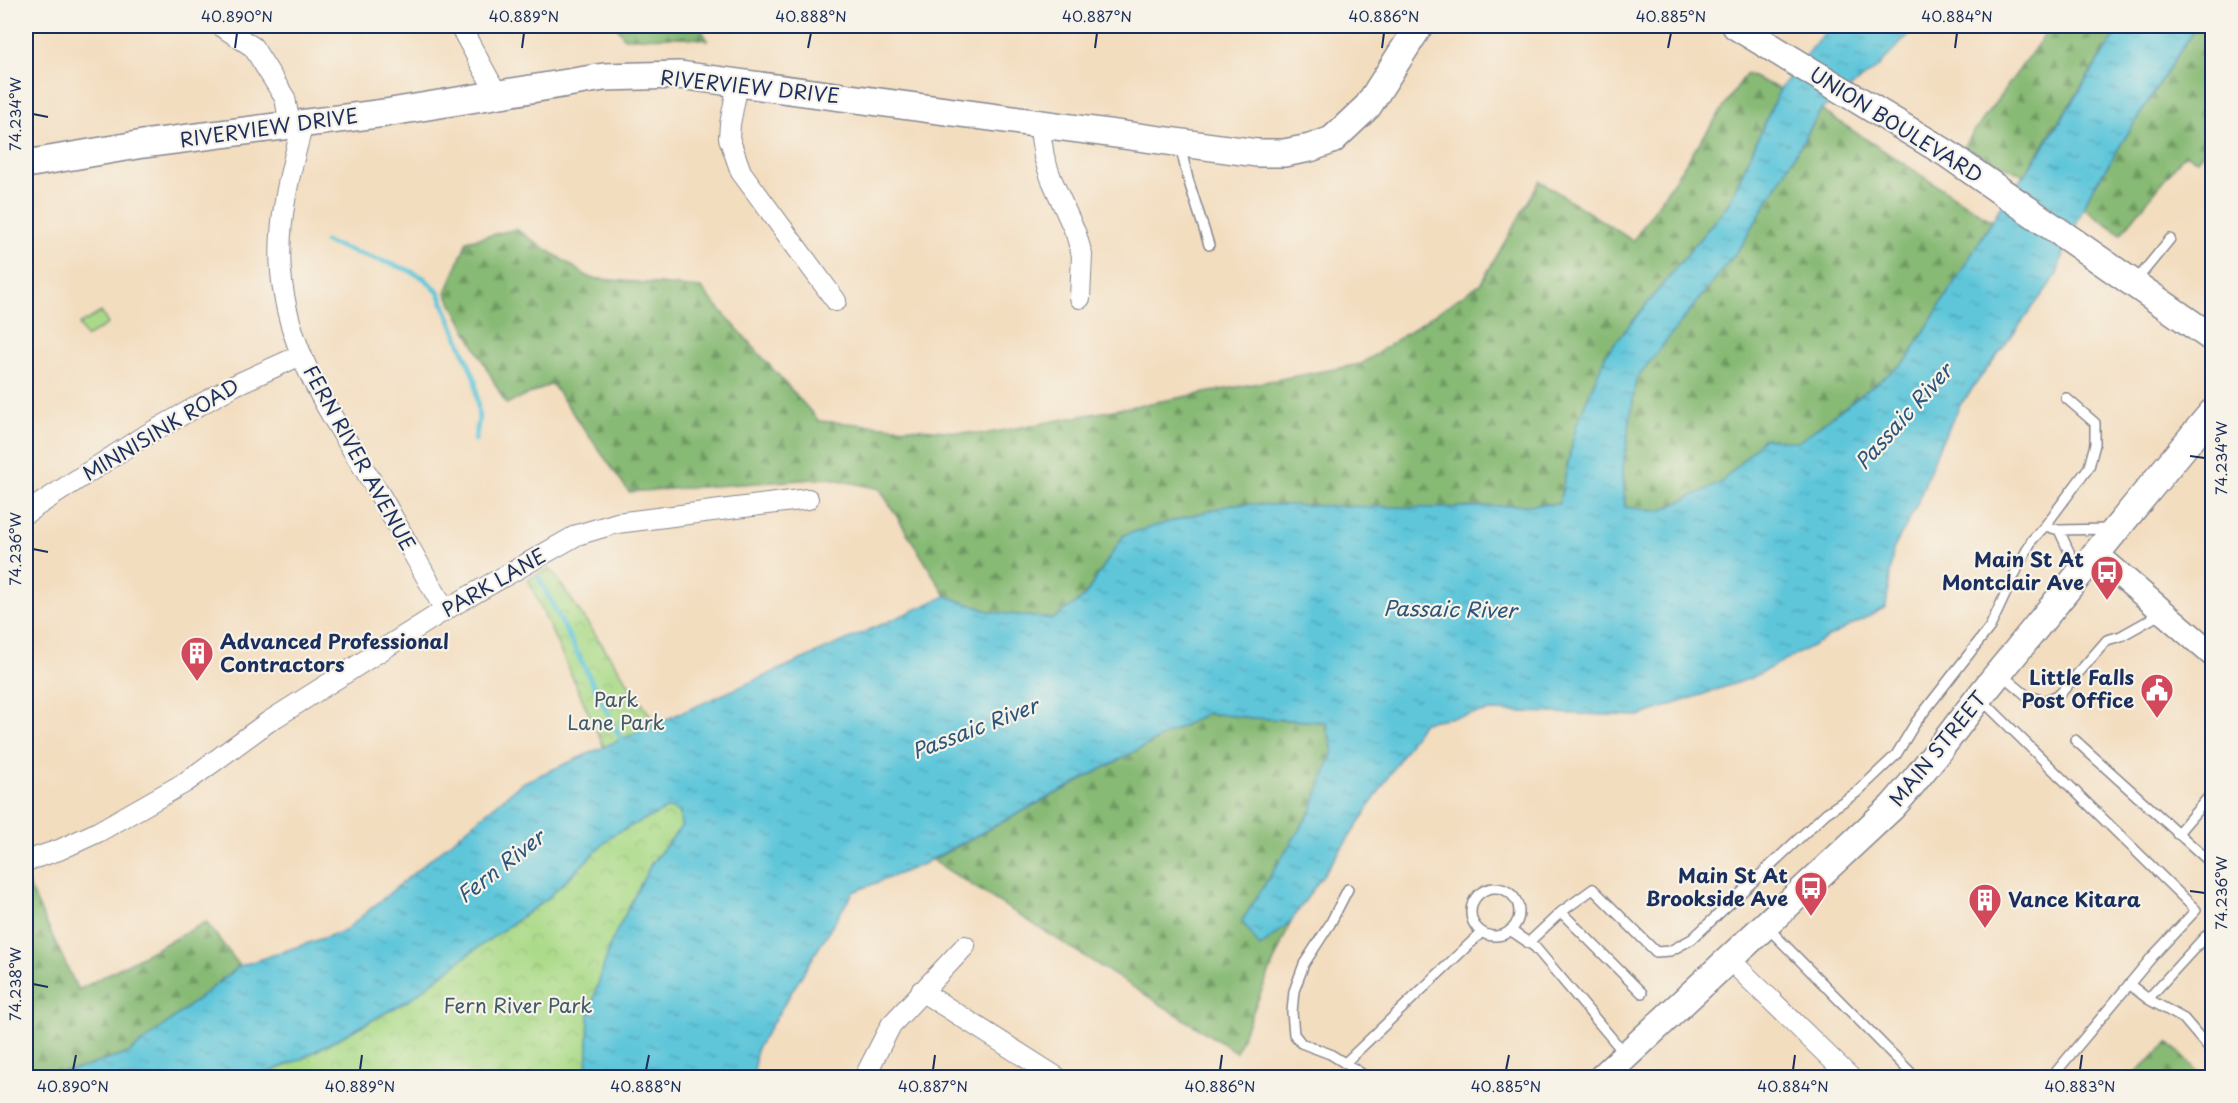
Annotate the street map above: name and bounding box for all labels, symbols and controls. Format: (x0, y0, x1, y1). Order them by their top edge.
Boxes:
text: 40.890°N (201, 4, 273, 27)
text: 40.889°N (489, 4, 559, 27)
text: 40.888°N (775, 4, 847, 27)
text: 40.887°N (1062, 4, 1132, 27)
text: 40.886°N (1349, 4, 1419, 27)
text: 40.885°N (1636, 4, 1706, 27)
text: 40.884°N (1921, 4, 1993, 27)
street label: UNION BOULEVARD (1804, 59, 1989, 190)
street label: RIVERVIEW DRIVE (659, 62, 841, 110)
text: 74.234°W (3, 76, 26, 151)
street label: RIVERVIEW DRIVE (178, 100, 360, 154)
water label: Passaic River (1846, 354, 1961, 476)
street label: FERN RIVER AVENUE (296, 359, 423, 556)
street label: MINNISINK ROAD (77, 371, 244, 488)
text: 74.234°W (2209, 420, 2232, 495)
text: 74.236°W (3, 512, 26, 586)
street label: PARK LANE (436, 540, 551, 624)
place label: Main St At Montclair Ave (1942, 544, 2084, 597)
bus stop icon: Main St At Montclair Ave (2089, 554, 2125, 601)
water label: Passaic River (1383, 591, 1519, 625)
place label: Advanced Professional Contractors (220, 626, 449, 679)
building icon: Advanced Professional Contractors (179, 635, 215, 682)
place label: Little Falls Post Office (2022, 662, 2134, 715)
public building icon: Little Falls Post Office (2139, 672, 2175, 719)
park label: Park Lane Park (567, 684, 665, 737)
street label: MAIN STREET (1881, 684, 1993, 812)
water label: Passaic River (906, 687, 1044, 766)
water label: Fern River (449, 819, 552, 910)
text: 74.236°W (2209, 856, 2232, 930)
place label: Main St At Brookside Ave (1645, 860, 1788, 913)
bus stop icon: Main St At Brookside Ave (1793, 870, 1829, 917)
building icon: Vance Kitara (1967, 882, 2003, 929)
place label: Vance Kitara (2008, 884, 2141, 914)
text: 74.238°W (3, 946, 26, 1021)
park label: Fern River Park (444, 990, 592, 1020)
text: 40.890°N (37, 1074, 109, 1097)
text: 40.889°N (325, 1074, 395, 1097)
text: 40.888°N (610, 1074, 682, 1097)
text: 40.887°N (898, 1074, 968, 1097)
text: 40.886°N (1185, 1074, 1255, 1097)
text: 40.885°N (1471, 1074, 1541, 1097)
text: 40.884°N (1757, 1074, 1829, 1097)
text: 40.883°N (2044, 1074, 2116, 1097)

